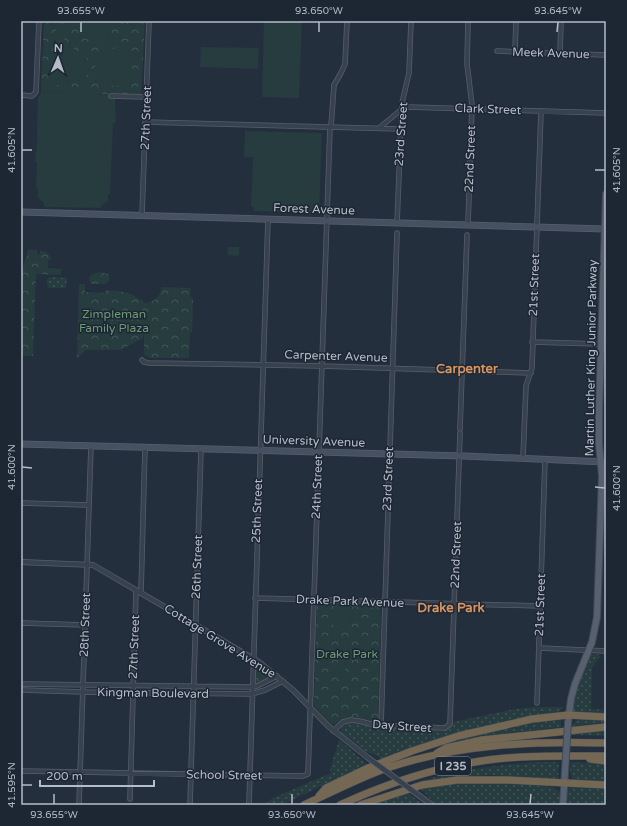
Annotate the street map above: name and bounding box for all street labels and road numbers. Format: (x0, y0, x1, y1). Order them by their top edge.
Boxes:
street label: Meek Avenue (512, 45, 590, 61)
street label: 27th Street (138, 85, 154, 150)
street label: 23rd Street (392, 101, 410, 167)
street label: Clark Street (454, 101, 522, 117)
street label: 22nd Street (462, 125, 478, 193)
street label: Forest Avenue (273, 201, 355, 217)
street label: 21st Street (526, 253, 542, 317)
street label: Martin Luther King Junior Parkway (582, 259, 600, 457)
street label: Carpenter Avenue (284, 347, 388, 365)
street label: University Avenue (262, 432, 366, 450)
street label: 23rd Street (380, 446, 396, 511)
street label: 24th Street (309, 454, 325, 519)
street label: 25th Street (249, 478, 265, 543)
street label: 22nd Street (448, 521, 464, 589)
street label: 26th Street (189, 534, 205, 599)
street label: 21st Street (532, 573, 548, 637)
street label: 28th Street (77, 592, 93, 657)
street label: Drake Park Avenue (296, 592, 405, 610)
street label: Cottage Grove Avenue (162, 601, 278, 681)
street label: 27th Street (126, 614, 142, 679)
street label: Kingman Boulevard (97, 685, 209, 701)
street label: Day Street (372, 717, 433, 735)
road number: I 235 (435, 757, 471, 775)
street label: School Street (186, 767, 263, 783)

